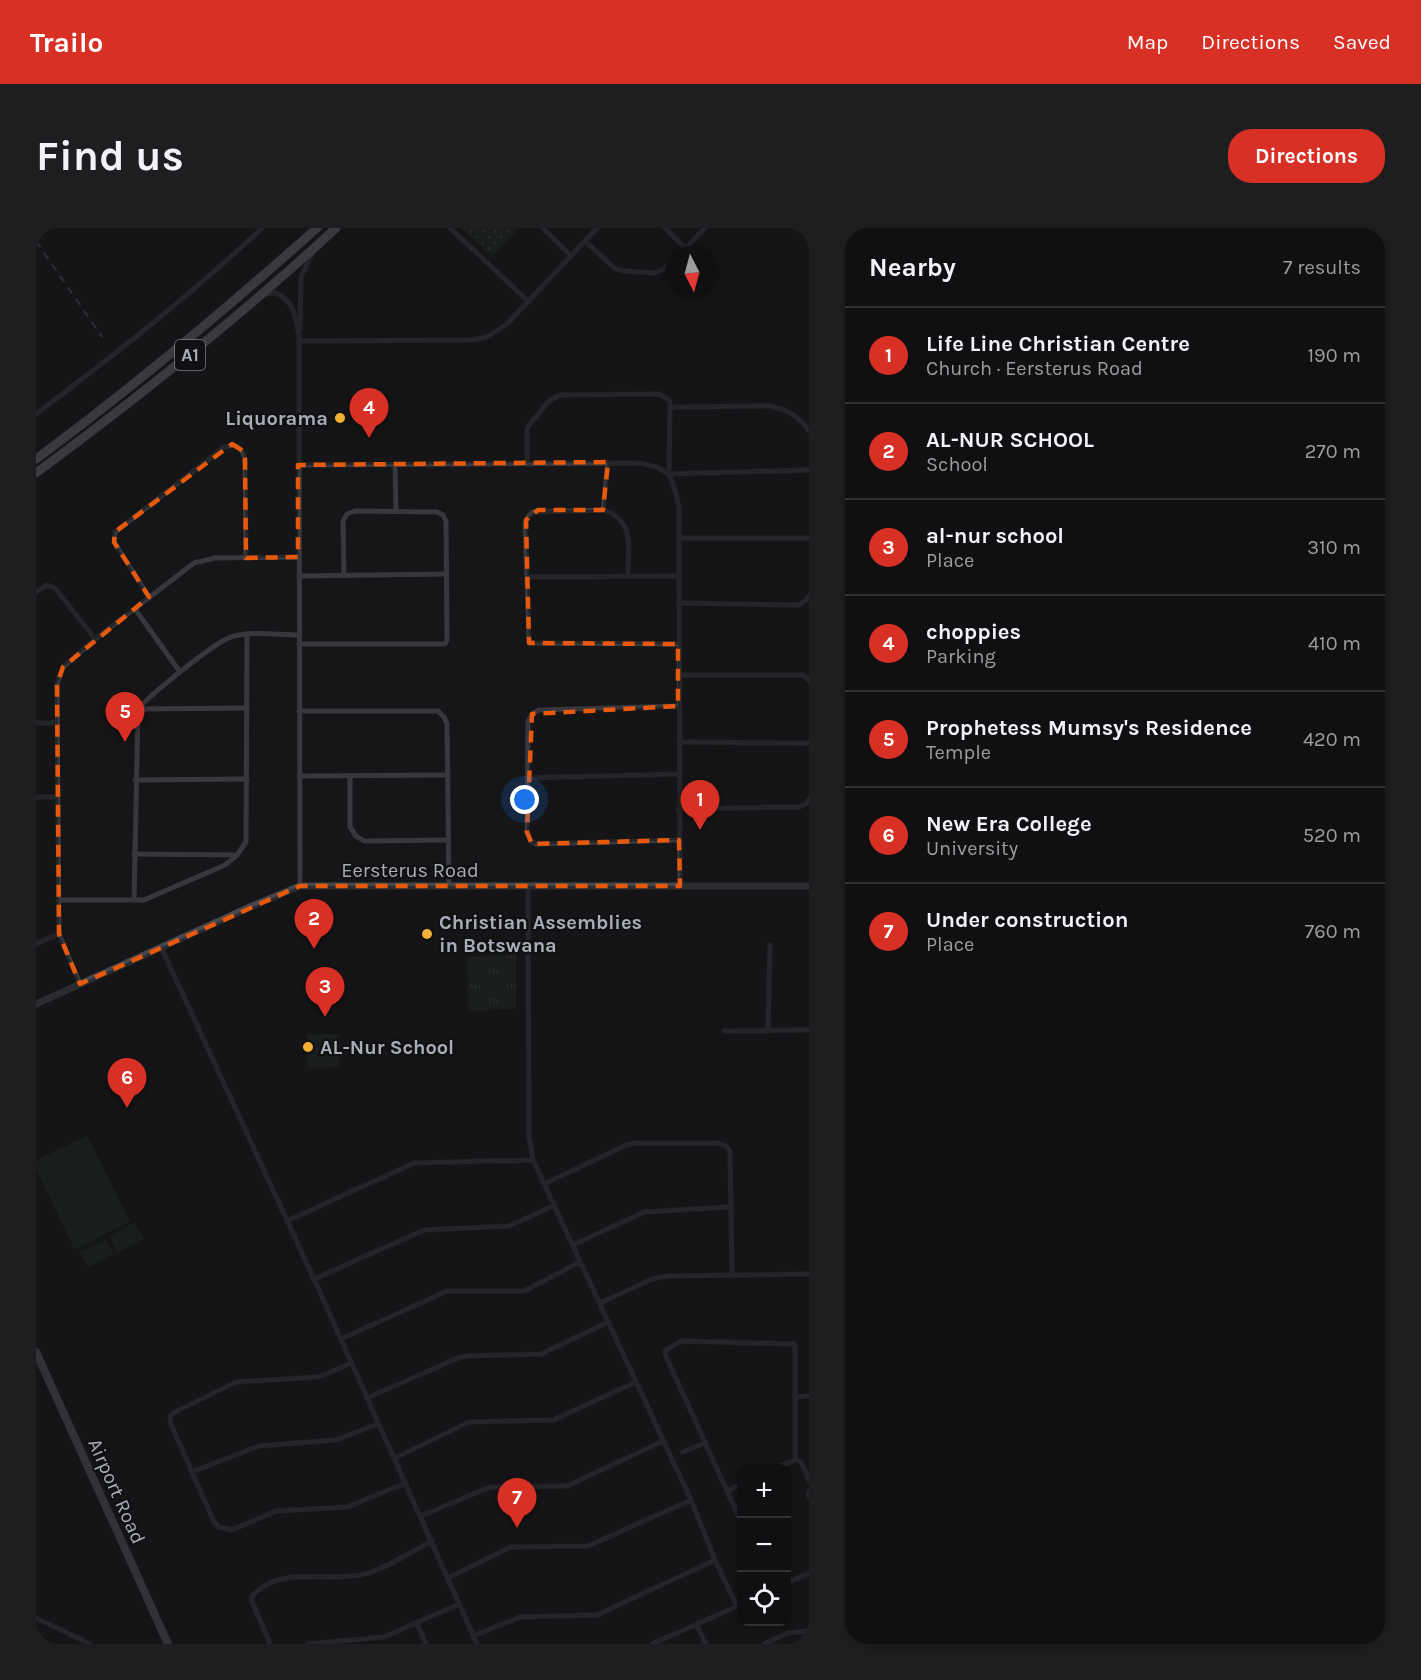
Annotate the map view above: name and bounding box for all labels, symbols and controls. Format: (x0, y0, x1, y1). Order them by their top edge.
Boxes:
text: Trailo (30, 26, 103, 59)
text: Map (1127, 30, 1168, 54)
text: Directions (1201, 30, 1300, 54)
text: Saved (1333, 30, 1391, 54)
button: Directions (1228, 129, 1385, 183)
text: Find us (36, 131, 184, 181)
north arrow (665, 246, 719, 300)
text: Nearby (869, 252, 956, 283)
text: 7 results (1283, 256, 1361, 279)
text: Life Line Christian Centre (926, 331, 1190, 357)
road number: A1 (175, 340, 205, 370)
text: 1 (885, 344, 892, 367)
text: 190 m (1307, 344, 1361, 367)
text: Church · Eersterus Road (926, 357, 1143, 380)
pin: 4 (350, 388, 388, 438)
place label: Liquorama (225, 407, 328, 430)
marker: Liquorama (333, 411, 347, 425)
text: AL-NUR SCHOOL (926, 427, 1094, 453)
text: 2 (882, 440, 895, 463)
text: 270 m (1305, 440, 1361, 463)
text: School (926, 453, 988, 476)
text: al-nur school (926, 523, 1064, 549)
text: 3 (882, 536, 895, 559)
text: 310 m (1307, 536, 1361, 559)
text: Place (926, 549, 974, 572)
text: choppies (926, 619, 1021, 645)
text: 4 (883, 632, 894, 655)
text: 410 m (1308, 632, 1361, 655)
text: Parking (926, 645, 996, 668)
pin: 5 (106, 692, 145, 742)
text: Prophetess Mumsy's Residence (926, 715, 1252, 741)
text: 5 (883, 728, 894, 751)
text: 420 m (1303, 728, 1361, 751)
text: Temple (926, 741, 991, 764)
pin: 1 (680, 780, 720, 830)
your location (510, 785, 539, 814)
text: New Era College (926, 811, 1092, 837)
text: 6 (882, 824, 895, 847)
text: 520 m (1303, 824, 1361, 847)
text: University (926, 837, 1018, 860)
street label: Eersterus Road (341, 859, 479, 882)
pin: 2 (294, 900, 334, 949)
text: Under construction (926, 907, 1128, 933)
place label: Christian Assemblies in Botswana (439, 911, 642, 957)
text: 7 (884, 920, 893, 943)
text: 760 m (1305, 920, 1361, 943)
marker: Christian Assemblies in Botswana (420, 927, 434, 941)
text: Place (926, 933, 974, 956)
pin: 3 (306, 968, 344, 1017)
place label: AL-Nur School (320, 1036, 454, 1059)
marker: AL-Nur School (301, 1040, 315, 1054)
pin: 6 (108, 1058, 146, 1108)
street label: Airport Road (83, 1435, 150, 1547)
map controls (737, 1464, 791, 1626)
button: + (737, 1464, 791, 1518)
pin: 7 (498, 1478, 536, 1528)
button: − (737, 1518, 791, 1572)
button: locate (737, 1572, 791, 1626)

